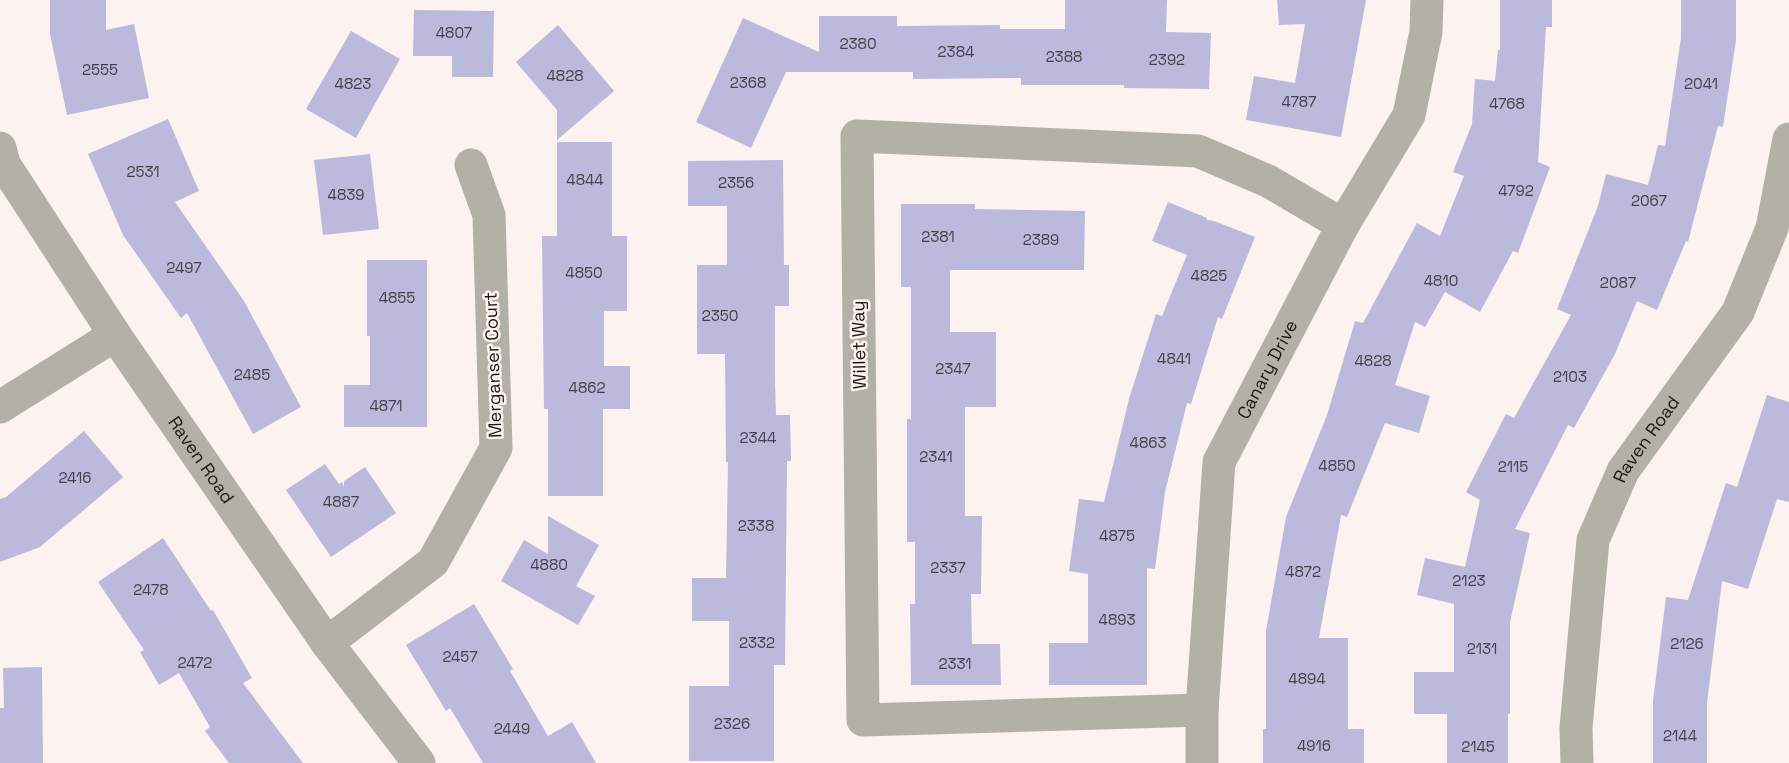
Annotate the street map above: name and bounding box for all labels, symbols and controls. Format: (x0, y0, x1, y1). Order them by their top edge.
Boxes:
house number: 4807 (436, 23, 472, 42)
house number: 2380 (839, 34, 877, 53)
house number: 2384 (938, 42, 974, 61)
house number: 2388 (1046, 47, 1082, 66)
house number: 2392 (1149, 50, 1185, 69)
house number: 2555 (82, 60, 118, 79)
house number: 4828 (546, 66, 584, 85)
house number: 2368 (730, 73, 766, 92)
house number: 4823 (335, 74, 371, 93)
house number: 2041 (1684, 74, 1718, 93)
house number: 4787 (1282, 92, 1316, 111)
house number: 4768 (1489, 94, 1525, 113)
house number: 2531 (126, 162, 160, 181)
house number: 4844 (566, 170, 604, 189)
house number: 2356 (718, 173, 754, 192)
house number: 4792 (1498, 181, 1534, 200)
house number: 4839 (328, 185, 364, 204)
house number: 2067 (1631, 191, 1667, 210)
house number: 2381 (921, 227, 955, 246)
house number: 2389 (1023, 230, 1059, 249)
house number: 2497 (166, 258, 202, 277)
house number: 4850 (565, 263, 603, 282)
house number: 4825 (1191, 266, 1227, 285)
house number: 4810 (1424, 271, 1458, 290)
house number: 2087 (1600, 273, 1636, 292)
house number: 4855 (379, 288, 415, 307)
street label: Merganser Court (478, 292, 507, 438)
street label: Willet Way (846, 300, 871, 390)
house number: 2350 (702, 306, 738, 325)
street label: Canary Drive (1232, 316, 1302, 423)
house number: 4841 (1157, 349, 1191, 368)
house number: 4828 (1354, 351, 1392, 370)
house number: 2347 (935, 359, 971, 378)
house number: 2485 (234, 365, 270, 384)
house number: 2103 (1553, 367, 1587, 386)
house number: 4862 (569, 378, 605, 397)
street label: Raven Road (1607, 391, 1684, 486)
house number: 4871 (369, 396, 403, 415)
street label: Raven Road (163, 411, 240, 508)
house number: 2344 (740, 428, 776, 447)
house number: 4863 (1130, 433, 1166, 452)
house number: 2341 (919, 447, 953, 466)
house number: 4850 (1318, 456, 1356, 475)
house number: 2115 (1498, 457, 1528, 476)
house number: 2416 (58, 468, 92, 487)
house number: 4887 (323, 492, 359, 511)
house number: 2338 (738, 516, 774, 535)
house number: 4875 (1099, 526, 1135, 545)
house number: 4880 (530, 555, 568, 574)
house number: 2337 (930, 558, 966, 577)
house number: 4872 (1285, 562, 1321, 581)
house number: 2123 (1452, 571, 1486, 590)
house number: 2478 (133, 580, 169, 599)
house number: 4893 (1099, 610, 1135, 629)
house number: 2332 (739, 633, 775, 652)
house number: 2126 (1670, 634, 1704, 653)
house number: 2131 (1467, 639, 1497, 658)
house number: 2457 (442, 647, 478, 666)
house number: 2472 (178, 653, 212, 672)
house number: 2331 (938, 654, 972, 673)
house number: 4894 (1288, 669, 1326, 688)
house number: 2326 (714, 714, 750, 733)
house number: 2449 (494, 719, 530, 738)
house number: 2144 (1663, 726, 1697, 745)
house number: 4916 (1297, 736, 1331, 755)
house number: 2145 (1461, 737, 1495, 756)

